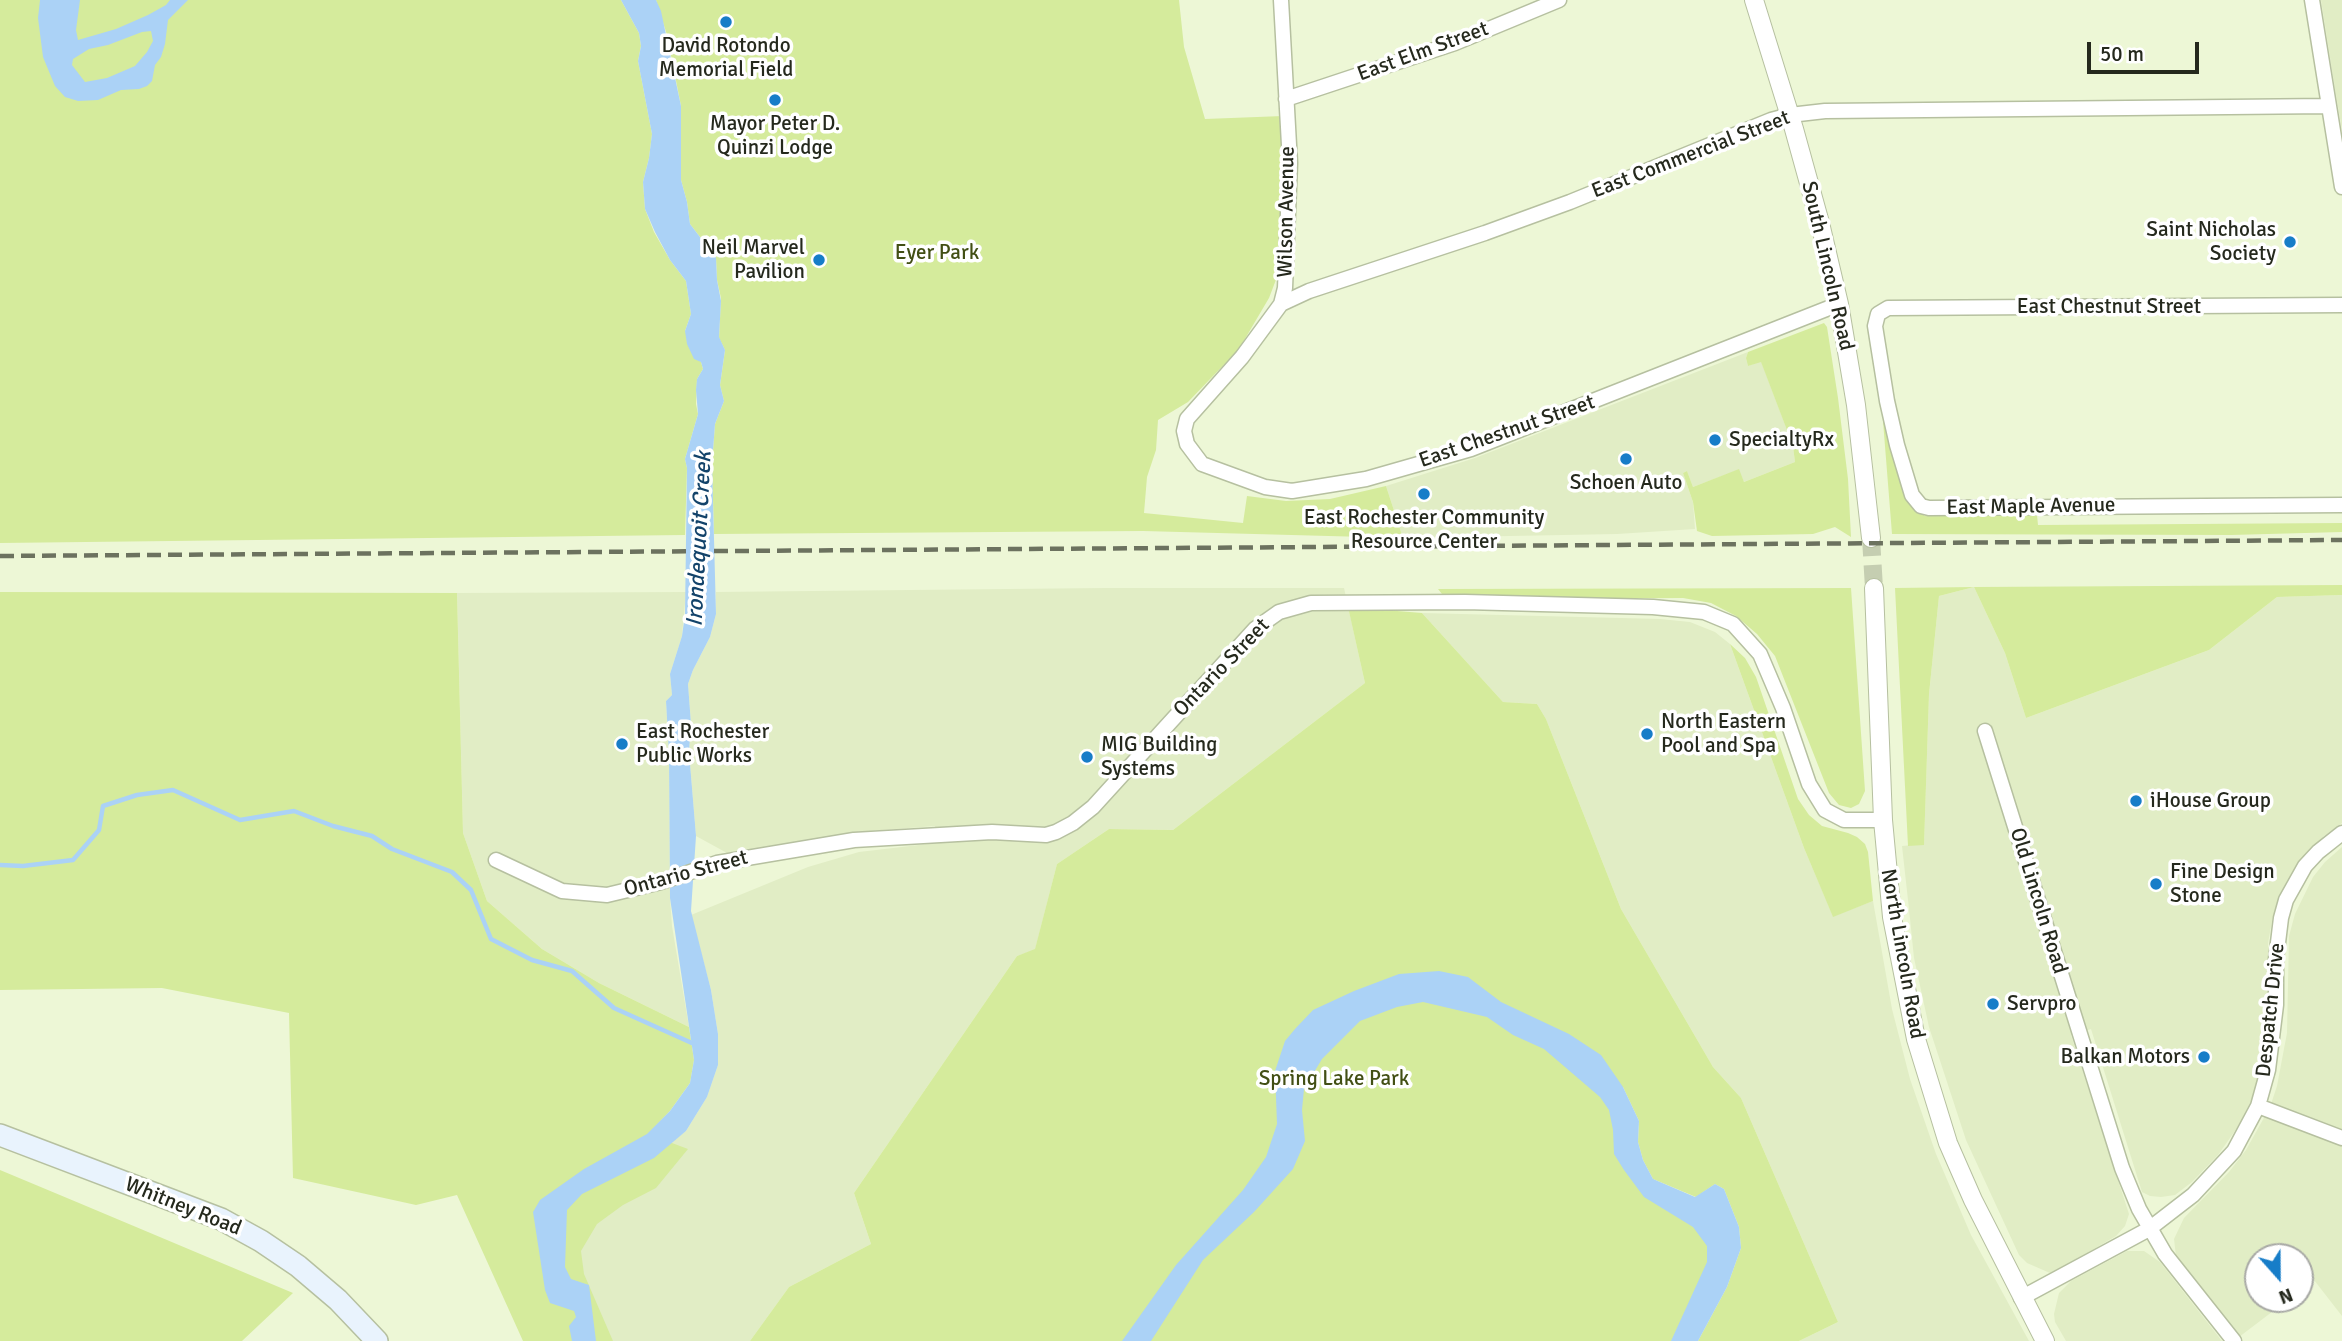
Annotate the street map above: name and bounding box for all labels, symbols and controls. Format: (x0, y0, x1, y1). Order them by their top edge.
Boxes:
marker: David Rotondo Memorial Field (718, 14, 734, 30)
street label: East Elm Street (1354, 17, 1492, 87)
scale bar (2090, 28, 2202, 72)
place label: David Rotondo Memorial Field (659, 33, 793, 83)
text: 50 m (2100, 41, 2144, 67)
marker: Mayor Peter D. Quinzi Lodge (767, 92, 783, 108)
street label: East Commercial Street (1588, 106, 1794, 204)
place label: Mayor Peter D. Quinzi Lodge (710, 111, 840, 161)
street label: Wilson Avenue (1273, 146, 1301, 278)
street label: South Lincoln Road (1795, 179, 1859, 353)
place label: Saint Nicholas Society (2146, 217, 2276, 267)
marker: Saint Nicholas Society (2282, 234, 2298, 250)
place label: Neil Marvel Pavilion (702, 235, 805, 285)
park label: Eyer Park (895, 240, 979, 266)
marker: Neil Marvel Pavilion (811, 252, 827, 268)
street label: East Chestnut Street (2017, 294, 2201, 320)
street label: East Chestnut Street (1416, 390, 1598, 474)
place label: SpecialtyRx (1729, 427, 1834, 453)
marker: SpecialtyRx (1707, 432, 1723, 448)
water label: Irondequoit Creek (682, 451, 718, 627)
marker: Schoen Auto (1618, 451, 1634, 467)
place label: Schoen Auto (1570, 470, 1682, 496)
marker: East Rochester Community Resource Center (1416, 486, 1432, 502)
street label: East Maple Avenue (1946, 493, 2116, 521)
place label: East Rochester Community Resource Center (1304, 505, 1544, 555)
street label: Ontario Street (1169, 613, 1275, 723)
place label: North Eastern Pool and Spa (1661, 709, 1786, 759)
place label: East Rochester Public Works (636, 719, 769, 769)
marker: North Eastern Pool and Spa (1639, 726, 1655, 742)
place label: MIG Building Systems (1101, 732, 1217, 782)
marker: East Rochester Public Works (614, 736, 630, 752)
marker: MIG Building Systems (1079, 749, 1095, 765)
place label: iHouse Group (2150, 788, 2271, 814)
marker: iHouse Group (2128, 793, 2144, 809)
street label: Old Lincoln Road (2004, 825, 2072, 977)
street label: Ontario Street (621, 845, 751, 903)
place label: Fine Design Stone (2170, 859, 2275, 909)
street label: North Lincoln Road (1875, 867, 1929, 1041)
marker: Fine Design Stone (2148, 876, 2164, 892)
street label: Despatch Drive (2251, 942, 2291, 1078)
place label: Servpro (2007, 991, 2076, 1017)
marker: Servpro (1985, 996, 2001, 1012)
place label: Balkan Motors (2061, 1044, 2190, 1070)
marker: Balkan Motors (2196, 1049, 2212, 1065)
park label: Spring Lake Park (1259, 1066, 1409, 1092)
street label: Whitney Road (121, 1172, 245, 1242)
north arrow (2244, 1243, 2314, 1313)
text: N (2275, 1282, 2296, 1309)

